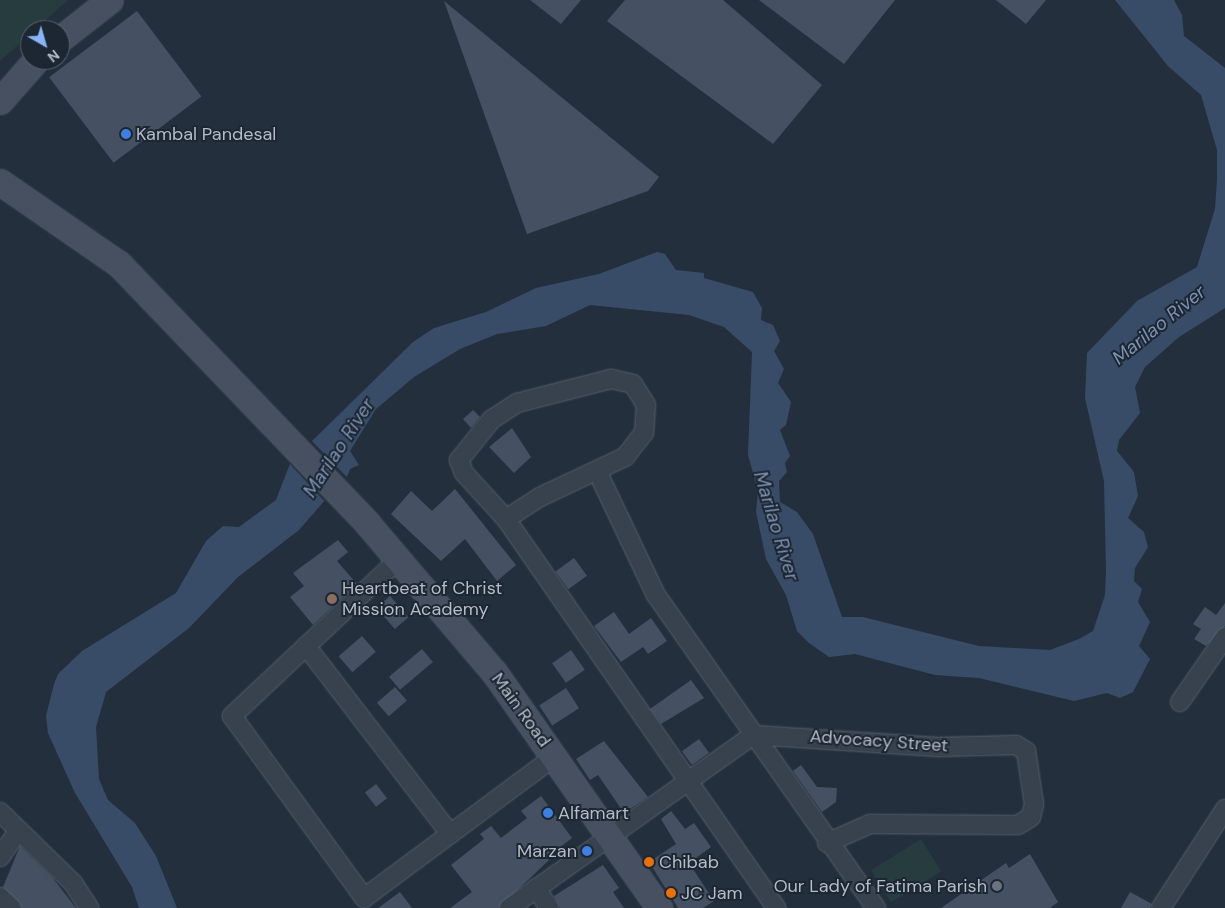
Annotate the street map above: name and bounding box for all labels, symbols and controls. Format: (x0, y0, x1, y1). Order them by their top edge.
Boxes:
north arrow (20, 20, 70, 70)
text: N (44, 46, 63, 66)
place label: Kambal Pandesal (136, 123, 276, 145)
marker: Kambal Pandesal (120, 128, 132, 140)
water label: Marilao River (1108, 281, 1210, 369)
water label: Marilao River (299, 394, 379, 502)
water label: Marilao River (749, 469, 803, 583)
place label: Heartbeat of Christ Mission Academy (342, 578, 502, 620)
marker: Heartbeat of Christ Mission Academy (326, 593, 338, 605)
street label: Main Road (487, 669, 555, 751)
street label: Advocacy Street (809, 725, 949, 757)
place label: Alfamart (558, 802, 629, 824)
marker: Alfamart (542, 807, 554, 819)
place label: Marzan (517, 840, 577, 862)
marker: Marzan (581, 845, 593, 857)
place label: Chibab (659, 851, 719, 873)
marker: Chibab (643, 856, 655, 868)
place label: Our Lady of Fatima Parish (774, 875, 987, 897)
marker: Our Lady of Fatima Parish (991, 880, 1003, 892)
place label: JC Jam (681, 882, 743, 904)
marker: JC Jam (665, 887, 677, 899)

